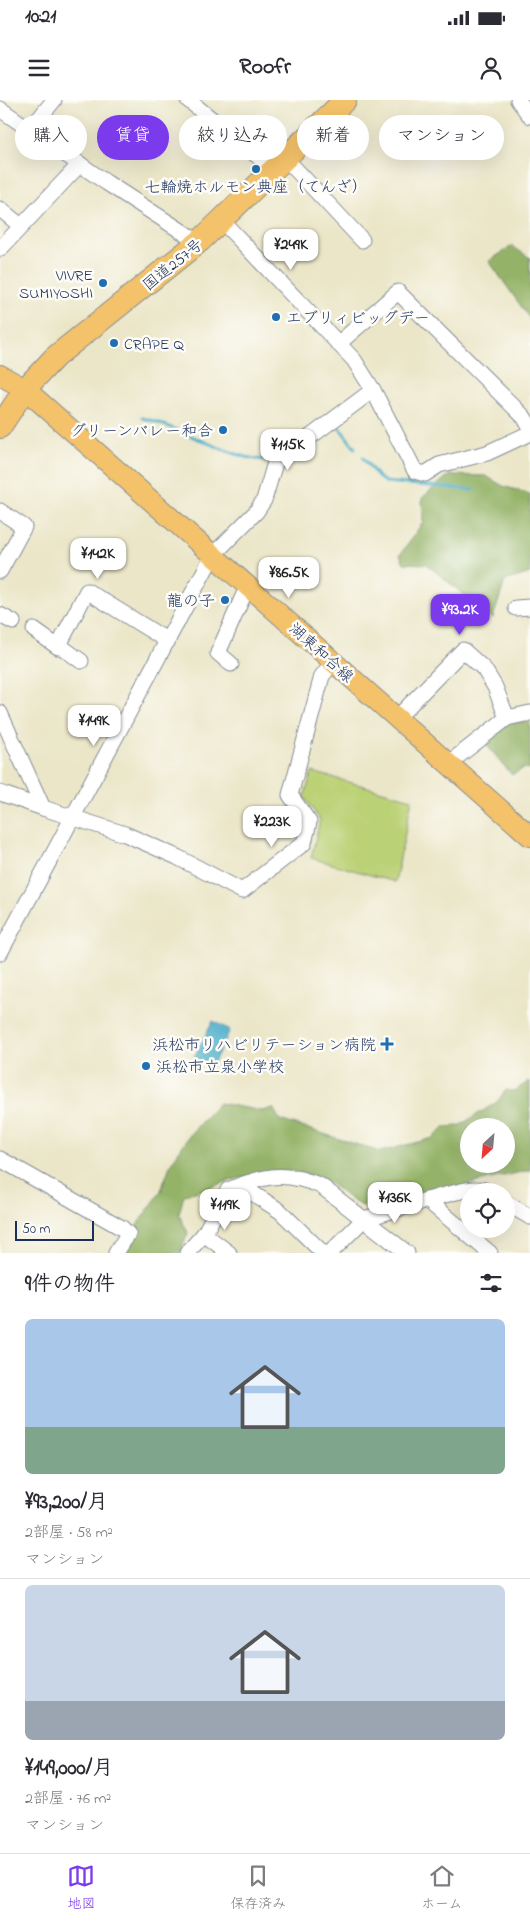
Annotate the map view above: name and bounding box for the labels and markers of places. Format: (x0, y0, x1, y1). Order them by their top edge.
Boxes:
marker: 七輪焼ホルモン典座（てんざ） (250, 163, 262, 175)
place label: 七輪焼ホルモン典座（てんざ） (144, 176, 368, 200)
pin: ¥249K (256, 228, 326, 271)
place label: VIVRE SUMIYOSHI (19, 264, 93, 306)
marker: VIVRE SUMIYOSHI (97, 277, 109, 289)
place label: エブリィビッグデー (286, 307, 430, 331)
marker: エブリィビッグデー (270, 311, 282, 323)
place label: CRAPE Q (124, 333, 184, 357)
marker: CRAPE Q (108, 337, 120, 349)
place label: グリーンバレー和合 (70, 420, 213, 444)
marker: グリーンバレー和合 (217, 424, 229, 436)
pin: ¥115K (253, 428, 323, 471)
pin: ¥142K (63, 538, 133, 580)
pin: ¥86.5K (248, 556, 330, 599)
place label: 龍の子 (167, 590, 215, 614)
marker: 龍の子 (219, 594, 231, 606)
pin: ¥93.2K (419, 594, 501, 636)
pin: ¥149K (59, 704, 129, 747)
pin: ¥223K (237, 806, 307, 848)
place label: 浜松市リハビリテーション病院 (152, 1034, 376, 1058)
marker: 浜松市リハビリテーション病院 (380, 1037, 394, 1051)
place label: 浜松市立泉小学校 (156, 1056, 284, 1080)
marker: 浜松市立泉小学校 (140, 1060, 152, 1072)
pin: ¥136K (360, 1182, 430, 1224)
pin: ¥119K (190, 1188, 260, 1231)

